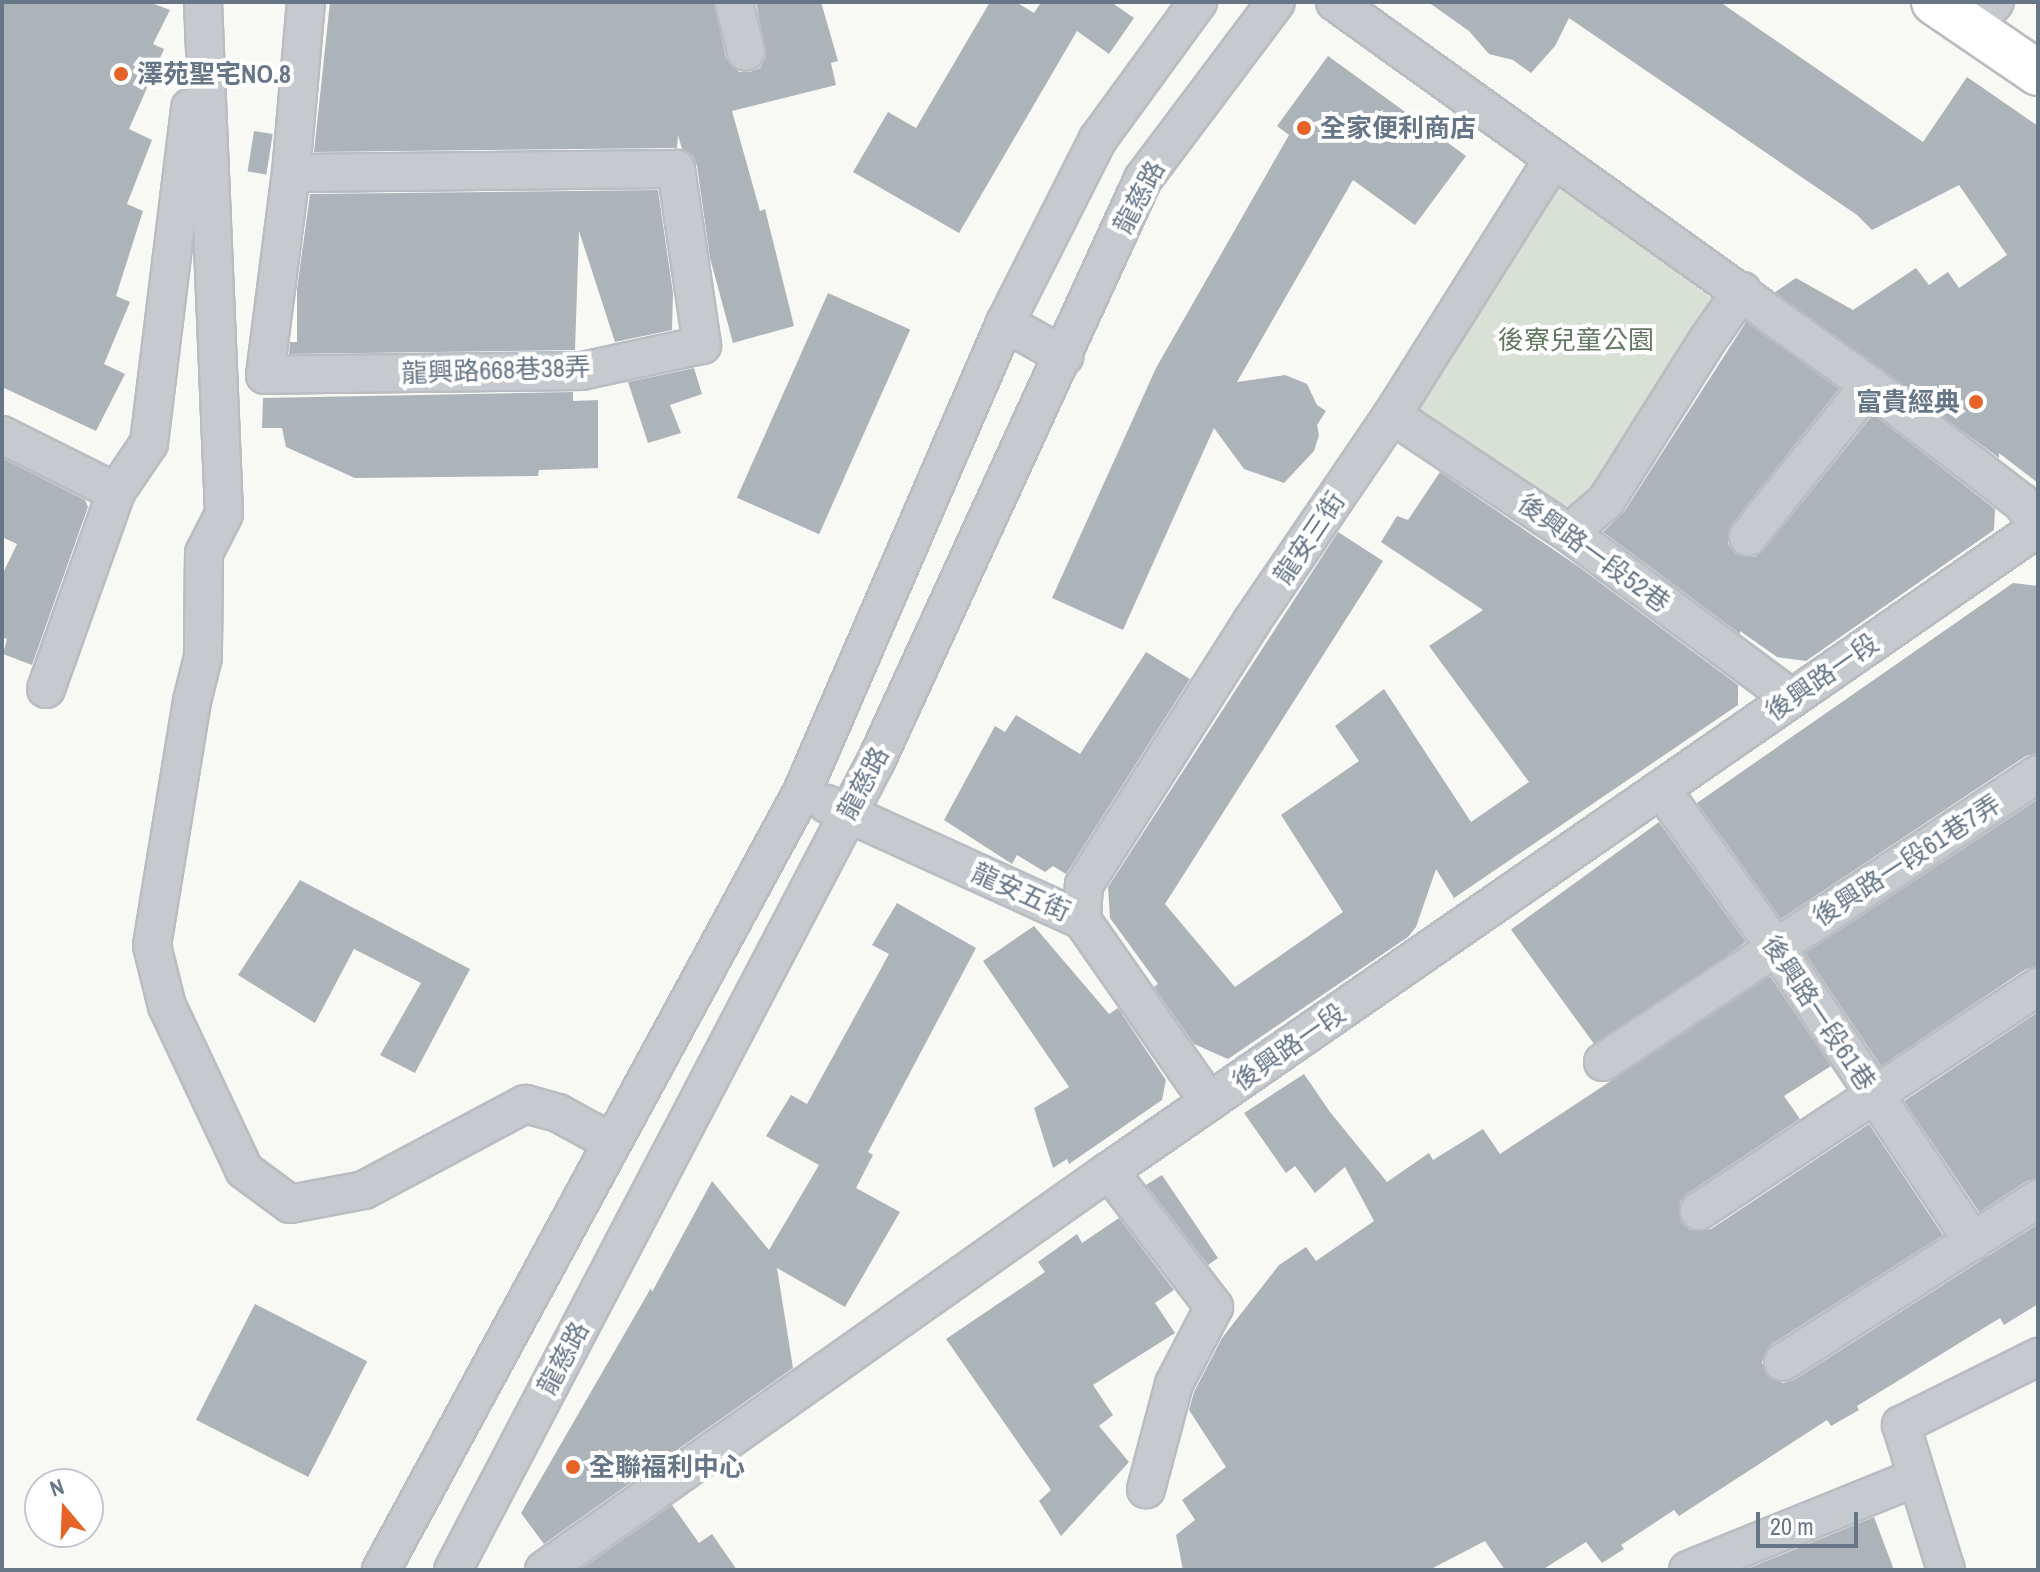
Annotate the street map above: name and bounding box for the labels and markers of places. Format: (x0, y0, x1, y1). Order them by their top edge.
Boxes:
place label: 澤苑聖宅NO.8 (137, 58, 291, 90)
marker: 澤苑聖宅NO.8 (112, 65, 130, 83)
place label: 全家便利商店 (1320, 112, 1476, 144)
marker: 全家便利商店 (1295, 119, 1313, 137)
place label: 富貴經典 (1856, 386, 1960, 418)
marker: 富貴經典 (1967, 393, 1985, 411)
place label: 全聯福利中心 (589, 1451, 745, 1483)
marker: 全聯福利中心 (564, 1458, 582, 1476)

